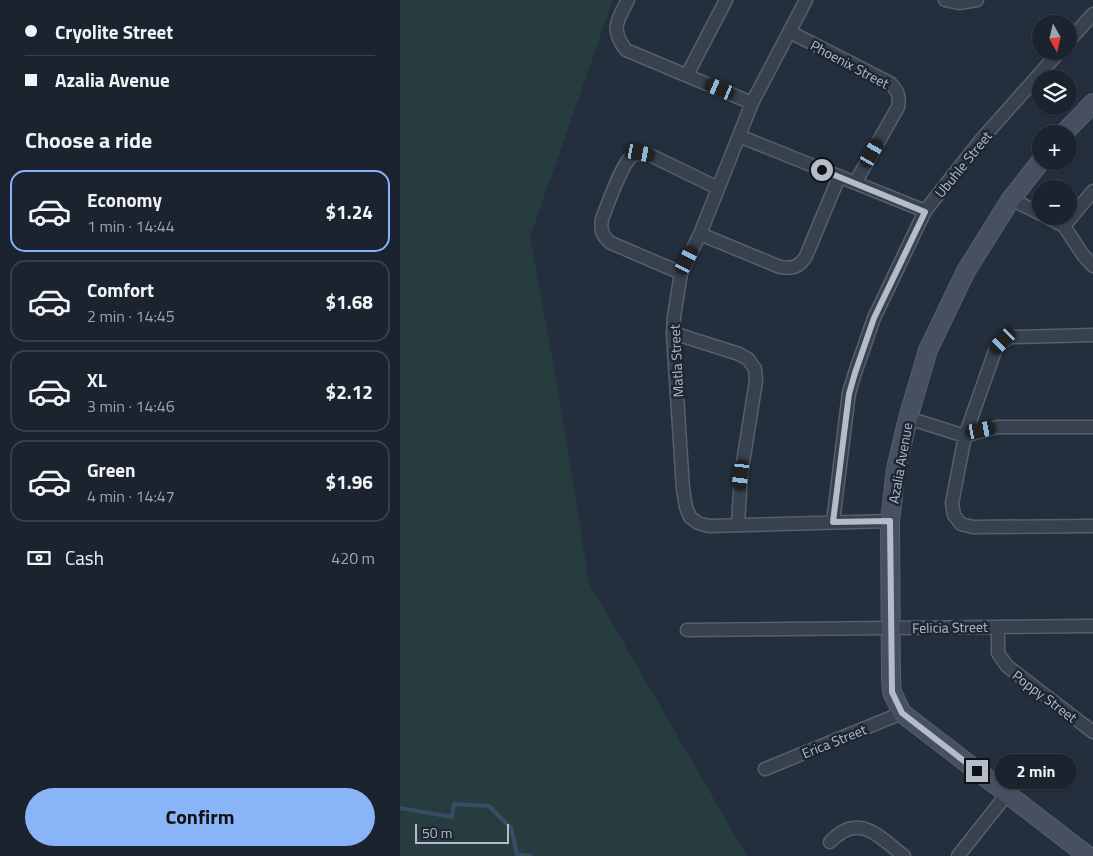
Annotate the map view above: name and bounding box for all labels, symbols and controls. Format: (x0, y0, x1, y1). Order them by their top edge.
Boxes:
north arrow (1032, 15, 1078, 60)
map controls (1032, 15, 1077, 225)
text: Cryolite Street (55, 17, 173, 46)
street label: Phoenix Street (807, 34, 893, 94)
text: Azalia Avenue (55, 65, 170, 94)
button: layers (1032, 70, 1077, 115)
car (703, 76, 736, 102)
text: Choose a ride (25, 123, 152, 157)
button: + (1032, 125, 1077, 170)
street label: Ubuhle Street (929, 126, 997, 202)
car (858, 136, 885, 170)
car (623, 143, 656, 163)
route start (811, 159, 833, 181)
button: − (1032, 180, 1077, 225)
text: Economy (87, 185, 162, 214)
icon: car (27, 189, 72, 234)
text: $1.24 (326, 197, 373, 226)
text: 1 min · 14:44 (87, 214, 175, 238)
car (673, 243, 700, 277)
text: Comfort (87, 275, 154, 304)
icon: car (27, 279, 72, 324)
text: $1.68 (326, 287, 373, 316)
text: 2 min · 14:45 (87, 304, 175, 328)
street label: Matla Street (664, 324, 688, 398)
car (987, 325, 1018, 357)
text: XL (87, 365, 107, 394)
icon: car (27, 369, 72, 414)
text: $2.12 (326, 377, 373, 406)
text: 3 min · 14:46 (87, 394, 175, 418)
car (964, 420, 997, 440)
street label: Azalia Avenue (883, 421, 917, 505)
text: Green (87, 455, 136, 484)
icon: car (27, 459, 72, 504)
car (731, 459, 750, 491)
text: $1.96 (326, 467, 373, 496)
text: 4 min · 14:47 (87, 484, 175, 508)
text: Cash (65, 543, 104, 572)
icon: cash (25, 544, 53, 572)
text: 420 m (331, 546, 375, 570)
street label: Felicia Street (912, 616, 988, 638)
street label: Poppy Street (1008, 665, 1082, 727)
street label: Erica Street (799, 719, 870, 763)
callout: 2 min (994, 754, 1077, 788)
text: 2 min (1017, 759, 1055, 783)
route end (966, 760, 988, 782)
button: Confirm (25, 788, 375, 846)
scale bar (415, 821, 509, 844)
text: 50 m (422, 822, 452, 843)

